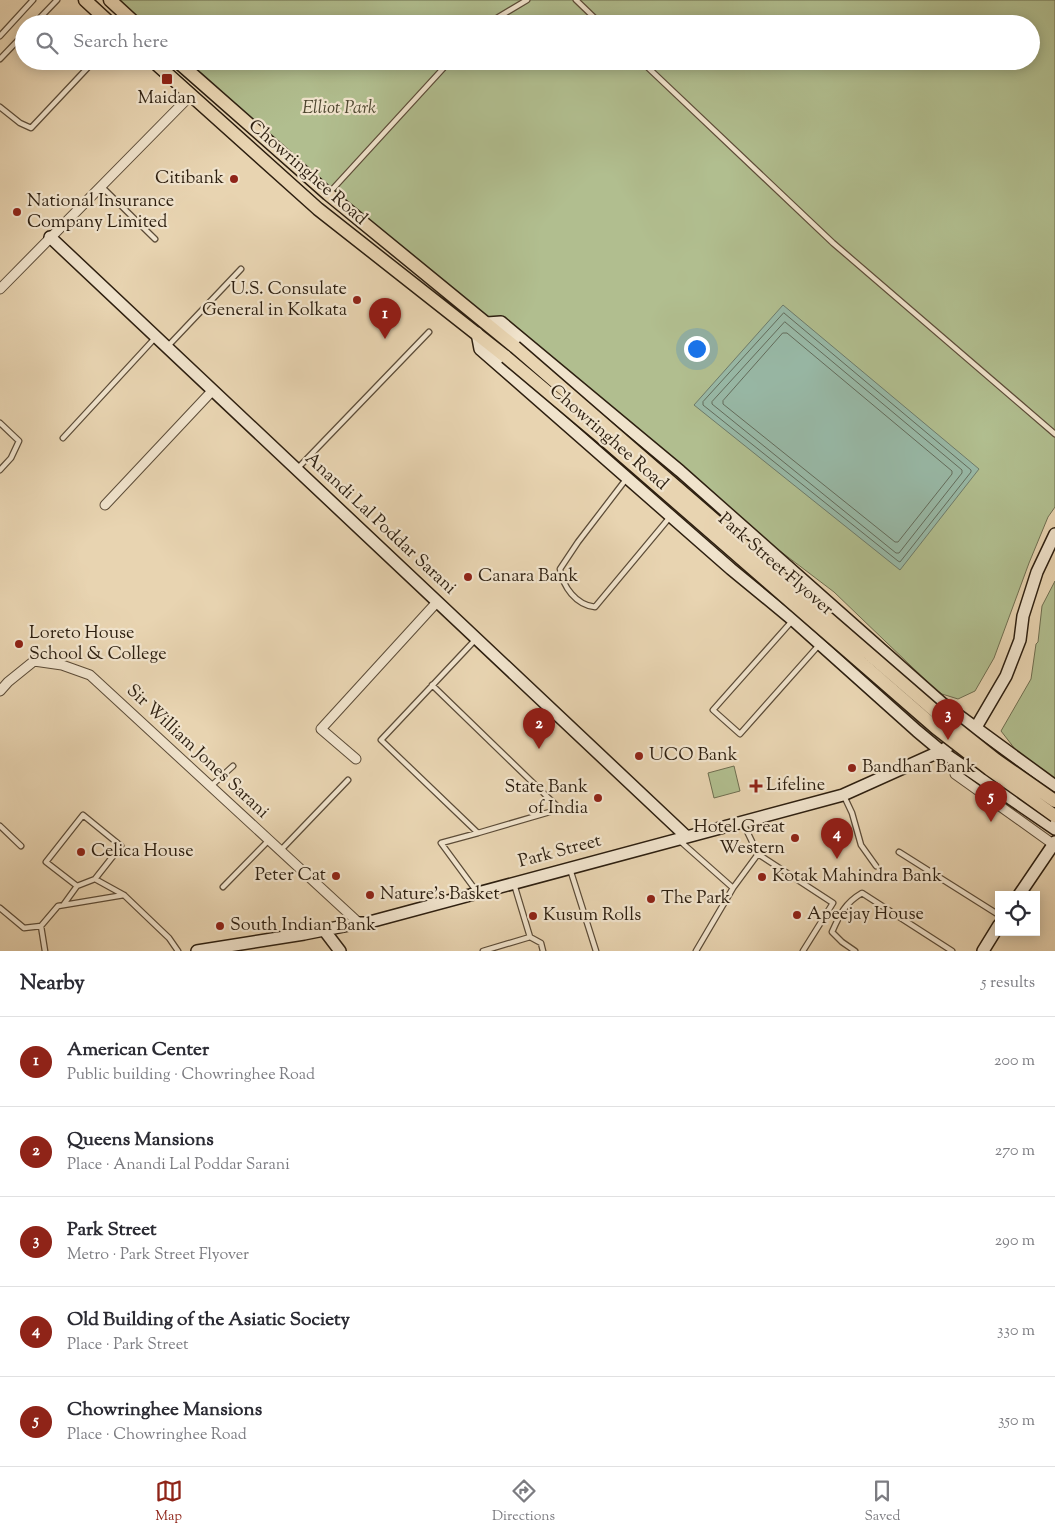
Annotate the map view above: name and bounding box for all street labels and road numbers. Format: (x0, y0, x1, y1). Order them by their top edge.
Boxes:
street label: Chowringhee Road (242, 114, 372, 232)
street label: Chowringhee Road (543, 379, 673, 497)
street label: Anandi Lal Poddar Sarani (298, 447, 462, 601)
street label: Park Street Flyover (712, 508, 839, 623)
street label: Sir William Jones Sarani (120, 679, 274, 825)
street label: Park Street (516, 828, 604, 876)

